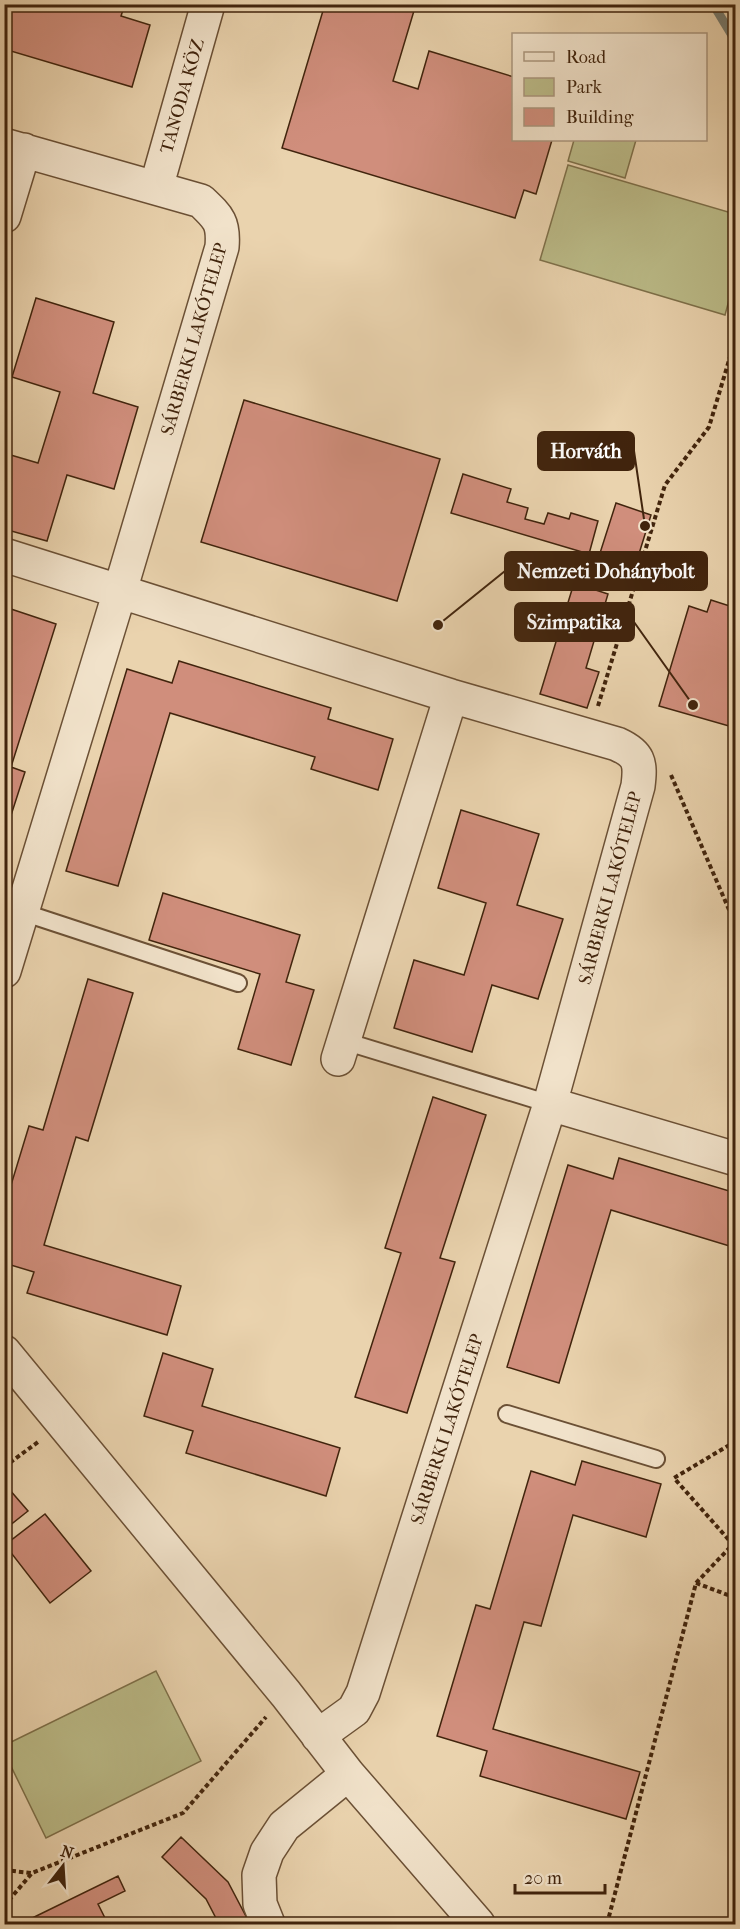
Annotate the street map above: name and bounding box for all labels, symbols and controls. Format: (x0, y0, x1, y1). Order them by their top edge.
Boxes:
legend (512, 33, 707, 141)
street label: TANODA KÖZ (155, 36, 209, 156)
text: Road (566, 47, 606, 68)
text: Park (566, 77, 603, 98)
text: Building (566, 107, 634, 128)
street label: SÁRBERKI LAKÓTELEP (155, 240, 232, 438)
callout: Horváth (538, 432, 634, 470)
text: Horváth (550, 440, 623, 463)
callout: Nemzeti Dohánybolt (505, 552, 707, 590)
text: Nemzeti Dohánybolt (517, 560, 696, 583)
callout: Szimpatika (515, 603, 634, 641)
text: Szimpatika (527, 611, 622, 634)
street label: SÁRBERKI LAKÓTELEP (573, 789, 646, 987)
street label: SÁRBERKI LAKÓTELEP (405, 1331, 488, 1527)
north arrow (33, 1836, 93, 1896)
text: N (59, 1841, 77, 1863)
scale bar (515, 1857, 605, 1895)
text: 20 m (524, 1868, 562, 1889)

